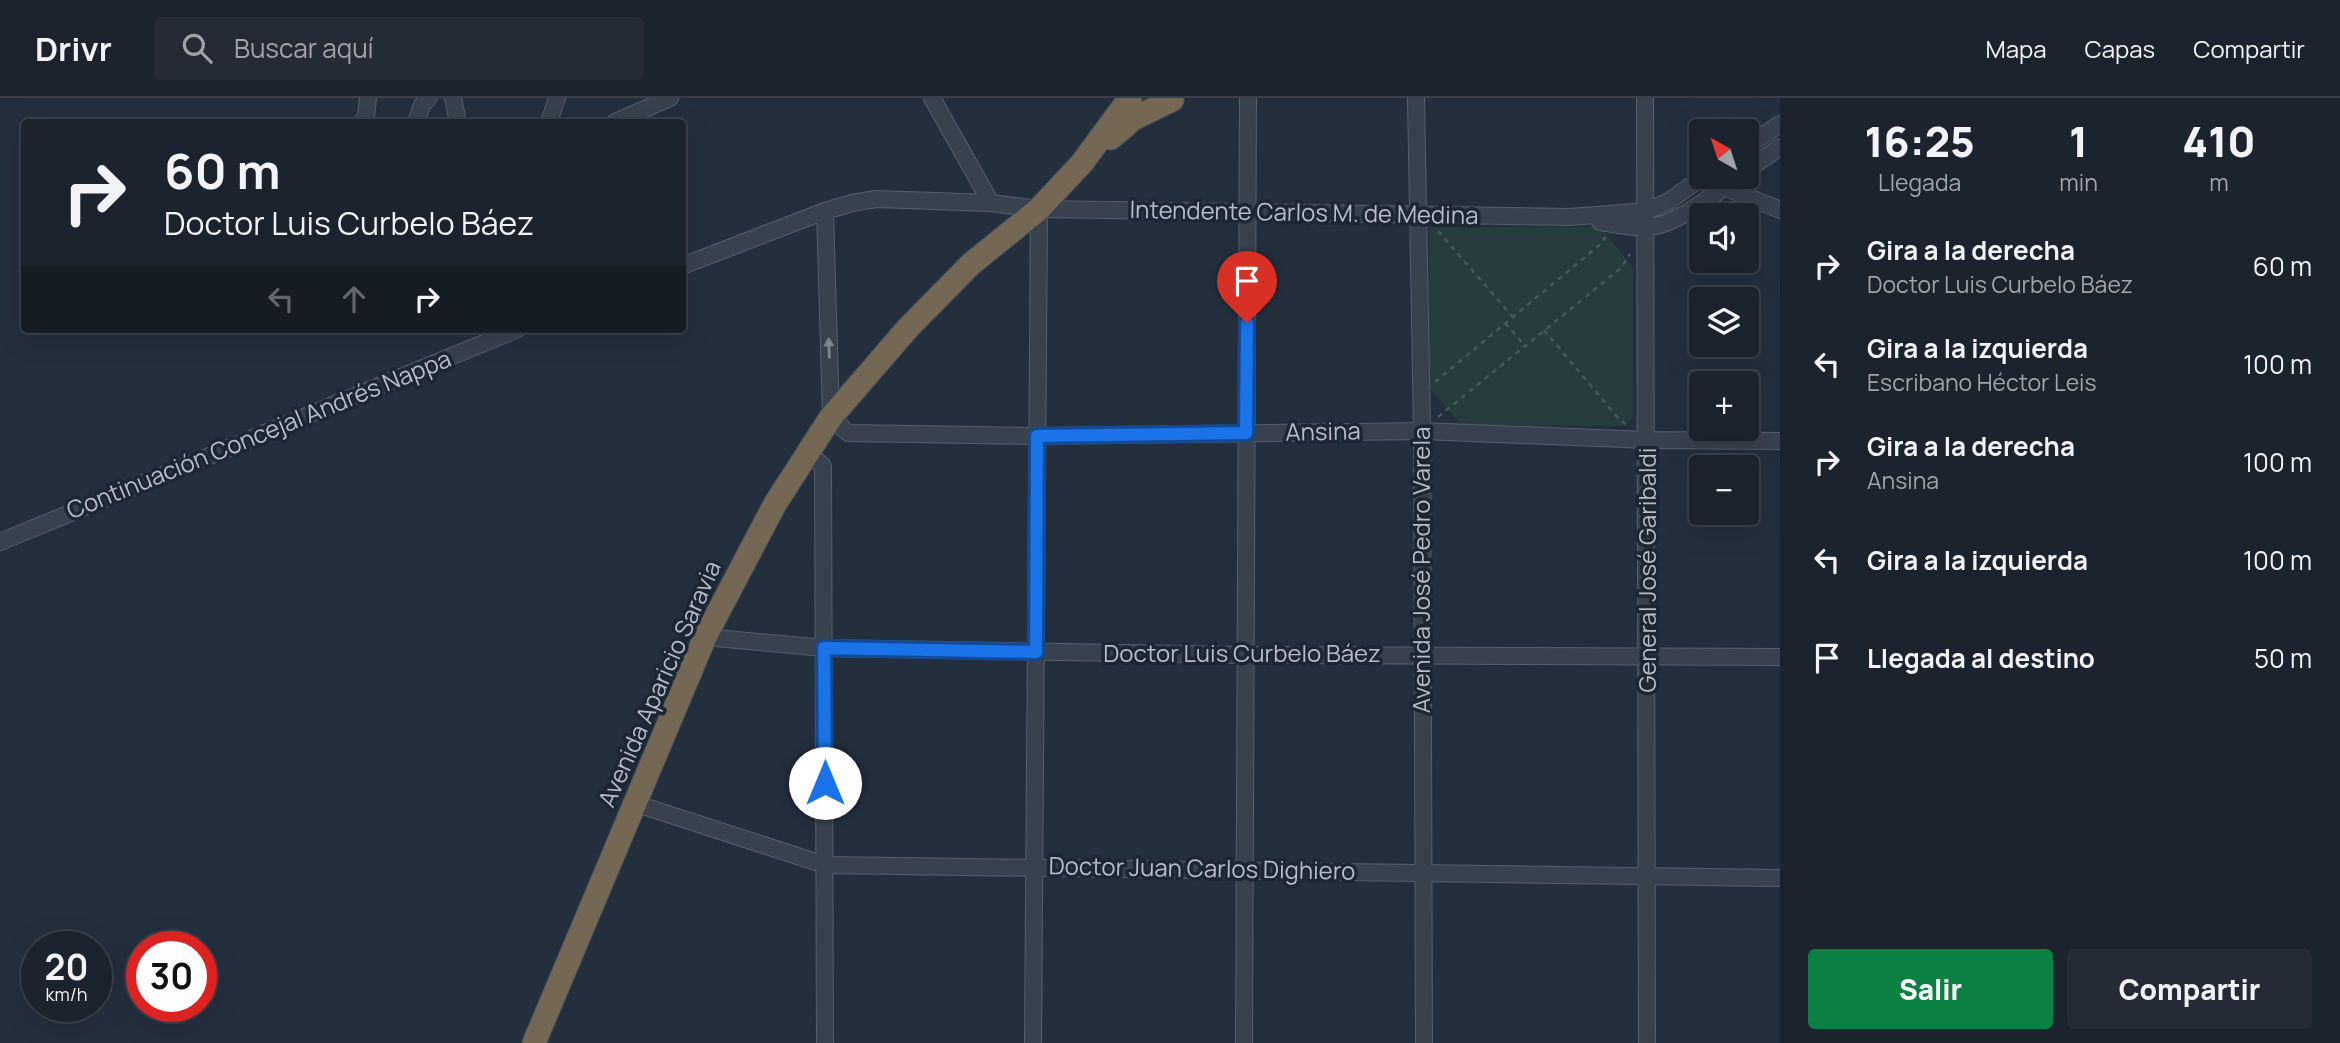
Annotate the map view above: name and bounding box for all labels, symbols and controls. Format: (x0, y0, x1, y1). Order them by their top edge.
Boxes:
search box (154, 17, 644, 80)
text: Drivr (35, 26, 112, 71)
icon: search (178, 29, 216, 67)
text: Buscar aquí (234, 30, 374, 66)
text: Mapa (1986, 32, 2047, 65)
text: Capas (2085, 32, 2155, 65)
text: Compartir (2193, 32, 2305, 65)
text: 16:25 (1864, 112, 1975, 170)
text: 1 (2069, 112, 2088, 170)
text: 410 (2182, 112, 2256, 170)
north arrow (1689, 119, 1759, 189)
map controls (1689, 119, 1759, 525)
text: 60 m (164, 137, 281, 204)
icon: right (49, 147, 140, 238)
text: Llegada (1878, 166, 1961, 198)
text: min (2059, 166, 2098, 198)
text: m (2209, 166, 2229, 198)
street label: Intendente Carlos M. de Medina (1129, 192, 1479, 231)
text: Doctor Luis Curbelo Báez (164, 201, 534, 245)
button: sound (1689, 203, 1759, 273)
text: Gira a la derecha (1867, 232, 2075, 268)
icon: right (1808, 247, 1846, 285)
text: 60 m (2253, 248, 2312, 284)
pin (1217, 251, 1277, 323)
icon: arrive (1228, 262, 1266, 300)
text: Doctor Luis Curbelo Báez (1867, 268, 2133, 300)
icon: left (262, 280, 300, 318)
icon: ahead (335, 280, 373, 318)
icon: right (408, 280, 446, 318)
button: layers (1689, 287, 1759, 357)
text: Gira a la izquierda (1867, 330, 2088, 366)
one-way arrow (823, 337, 835, 359)
street label: Continuación Concejal Andrés Nappa (61, 341, 456, 526)
icon: left (1808, 345, 1846, 383)
text: 100 m (2243, 346, 2312, 382)
text: Escribano Héctor Leis (1867, 366, 2097, 398)
button: + (1689, 371, 1759, 441)
street label: Ansina (1285, 413, 1361, 448)
street label: Avenida José Pedro Varela (1404, 427, 1437, 713)
text: Gira a la derecha (1867, 428, 2075, 464)
icon: right (1808, 443, 1846, 481)
text: 100 m (2243, 444, 2312, 480)
street label: General José Garibaldi (1630, 448, 1663, 692)
button: − (1689, 455, 1759, 525)
text: Ansina (1867, 464, 1939, 496)
icon: left (1808, 541, 1846, 579)
text: Gira a la izquierda (1867, 542, 2088, 578)
text: 100 m (2243, 542, 2312, 578)
street label: Avenida Aparicio Saravia (589, 555, 728, 812)
street label: Doctor Luis Curbelo Báez (1103, 636, 1381, 669)
icon: arrive (1808, 639, 1846, 677)
text: Llegada al destino (1867, 640, 2095, 676)
text: 50 m (2254, 640, 2312, 676)
position arrow (788, 746, 862, 820)
street label: Doctor Juan Carlos Dighiero (1048, 848, 1356, 887)
speed limit sign: 30 (126, 931, 217, 1022)
text: 20 (45, 943, 88, 991)
button: Salir (1808, 949, 2053, 1029)
button: Compartir (2067, 949, 2312, 1029)
text: km/h (46, 982, 87, 1006)

